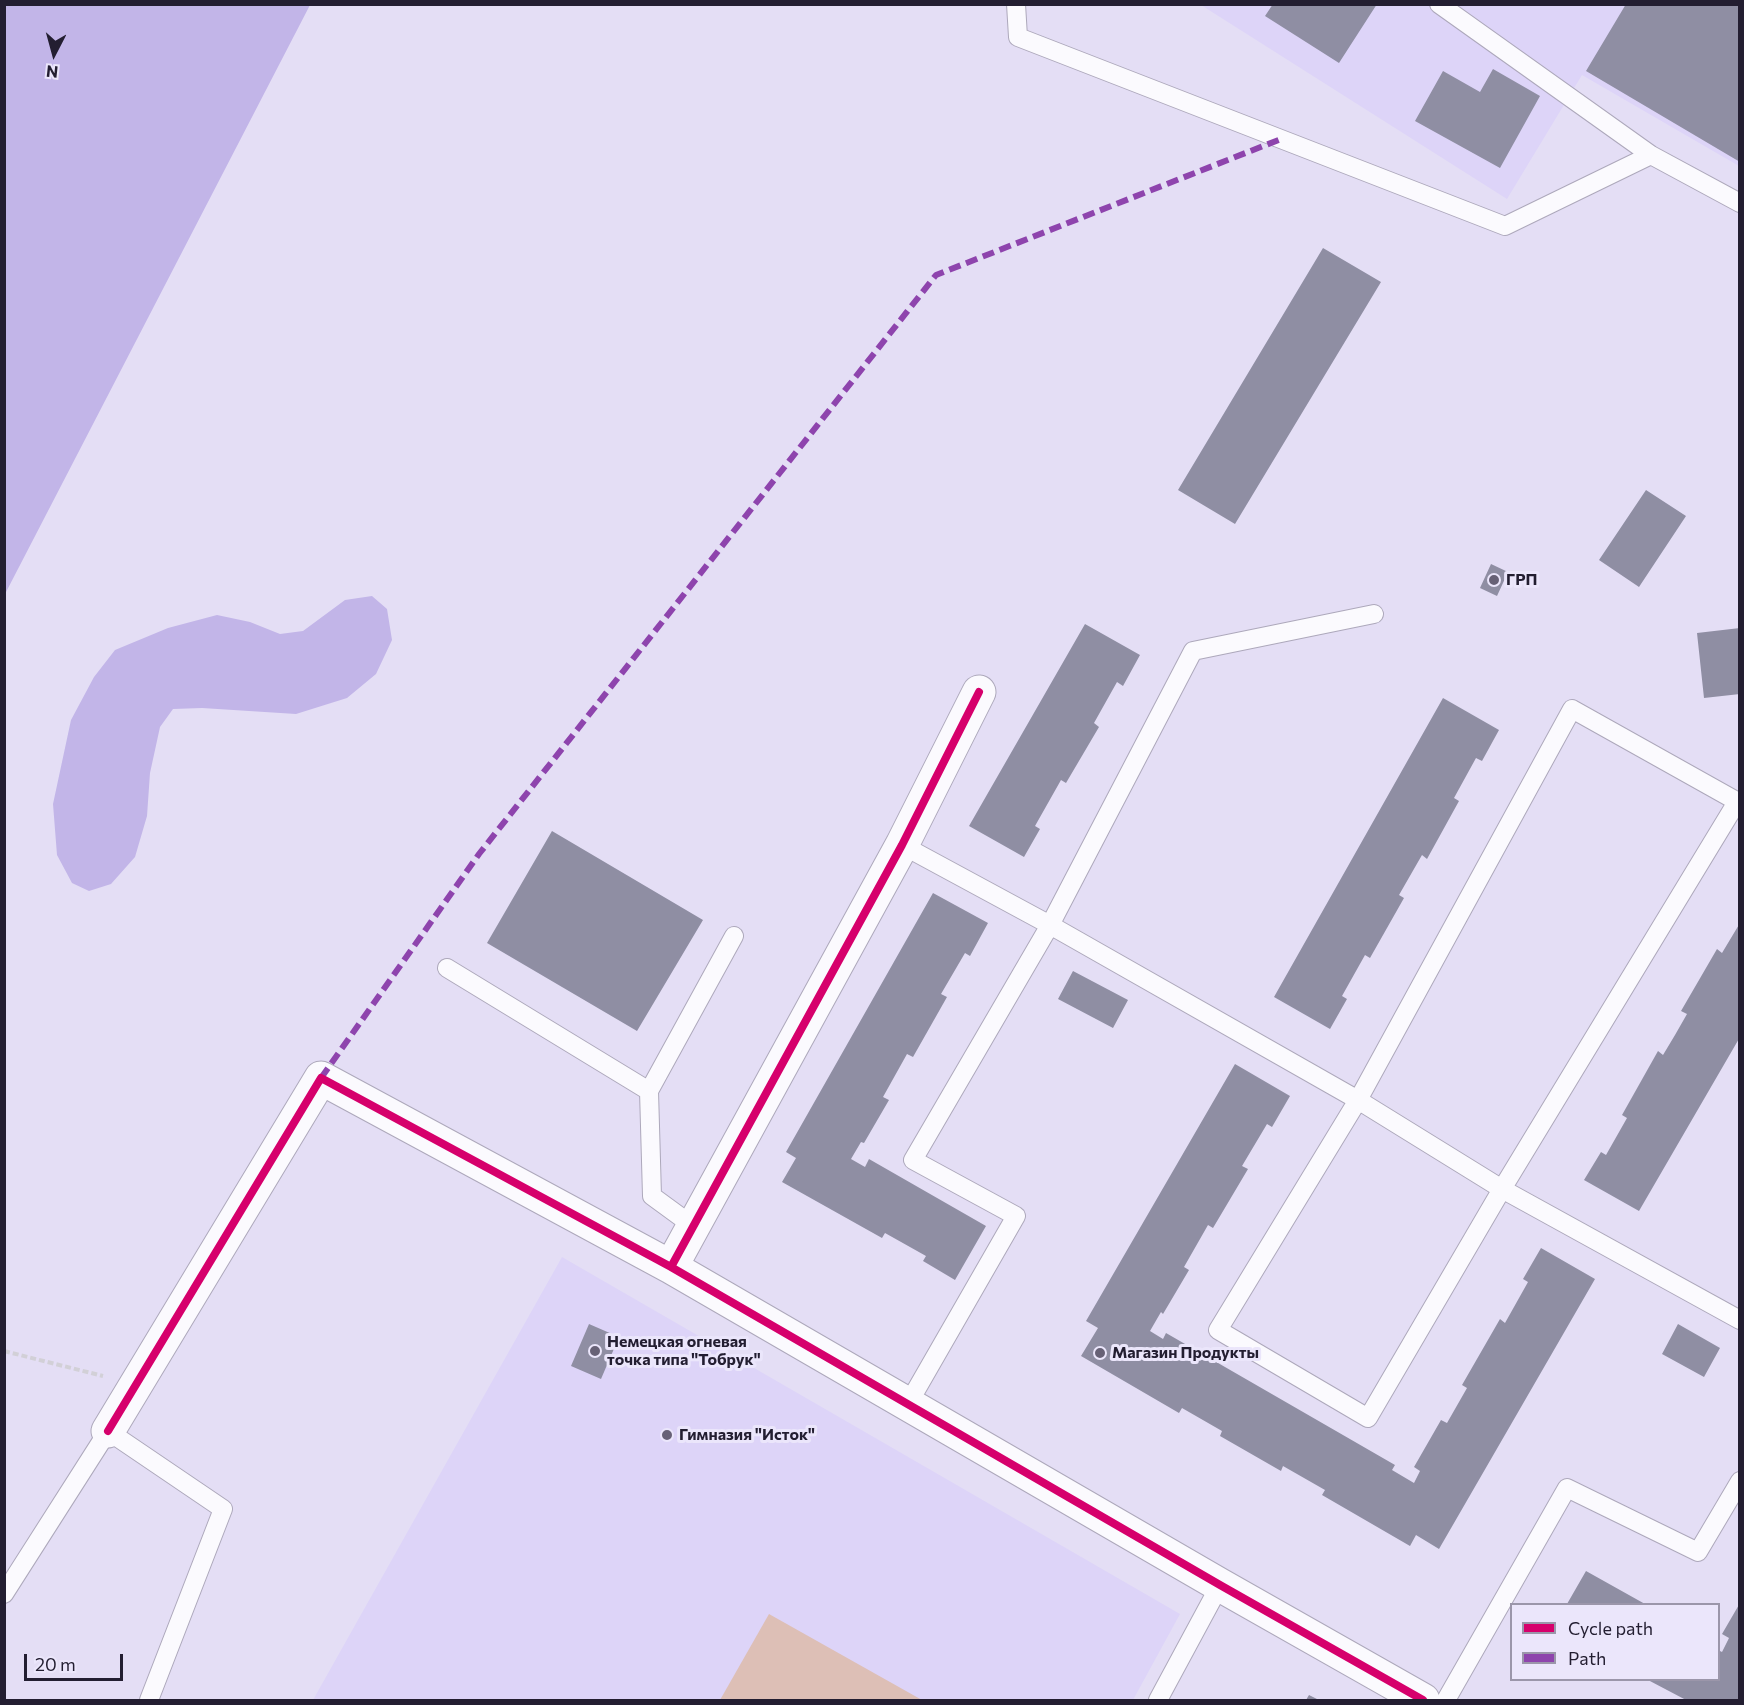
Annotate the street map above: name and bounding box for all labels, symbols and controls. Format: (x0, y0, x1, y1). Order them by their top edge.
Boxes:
north arrow (24, 24, 84, 84)
text: N (45, 62, 59, 82)
place label: ГРП (1506, 570, 1538, 590)
marker: ГРП (1487, 573, 1501, 587)
place label: Немецкая огневая точка типа "Тобрук" (607, 1332, 761, 1370)
place label: Магазин Продукты (1112, 1343, 1259, 1363)
marker: Немецкая огневая точка типа "Тобрук" (588, 1344, 602, 1358)
marker: Магазин Продукты (1093, 1346, 1107, 1360)
place label: Гимназия "Исток" (679, 1425, 815, 1445)
marker: Гимназия "Исток" (660, 1428, 674, 1442)
legend (1510, 1603, 1720, 1681)
text: Cycle path (1568, 1617, 1653, 1639)
scale bar (27, 1642, 126, 1680)
text: Path (1568, 1647, 1606, 1669)
text: 20 m (35, 1653, 76, 1675)

